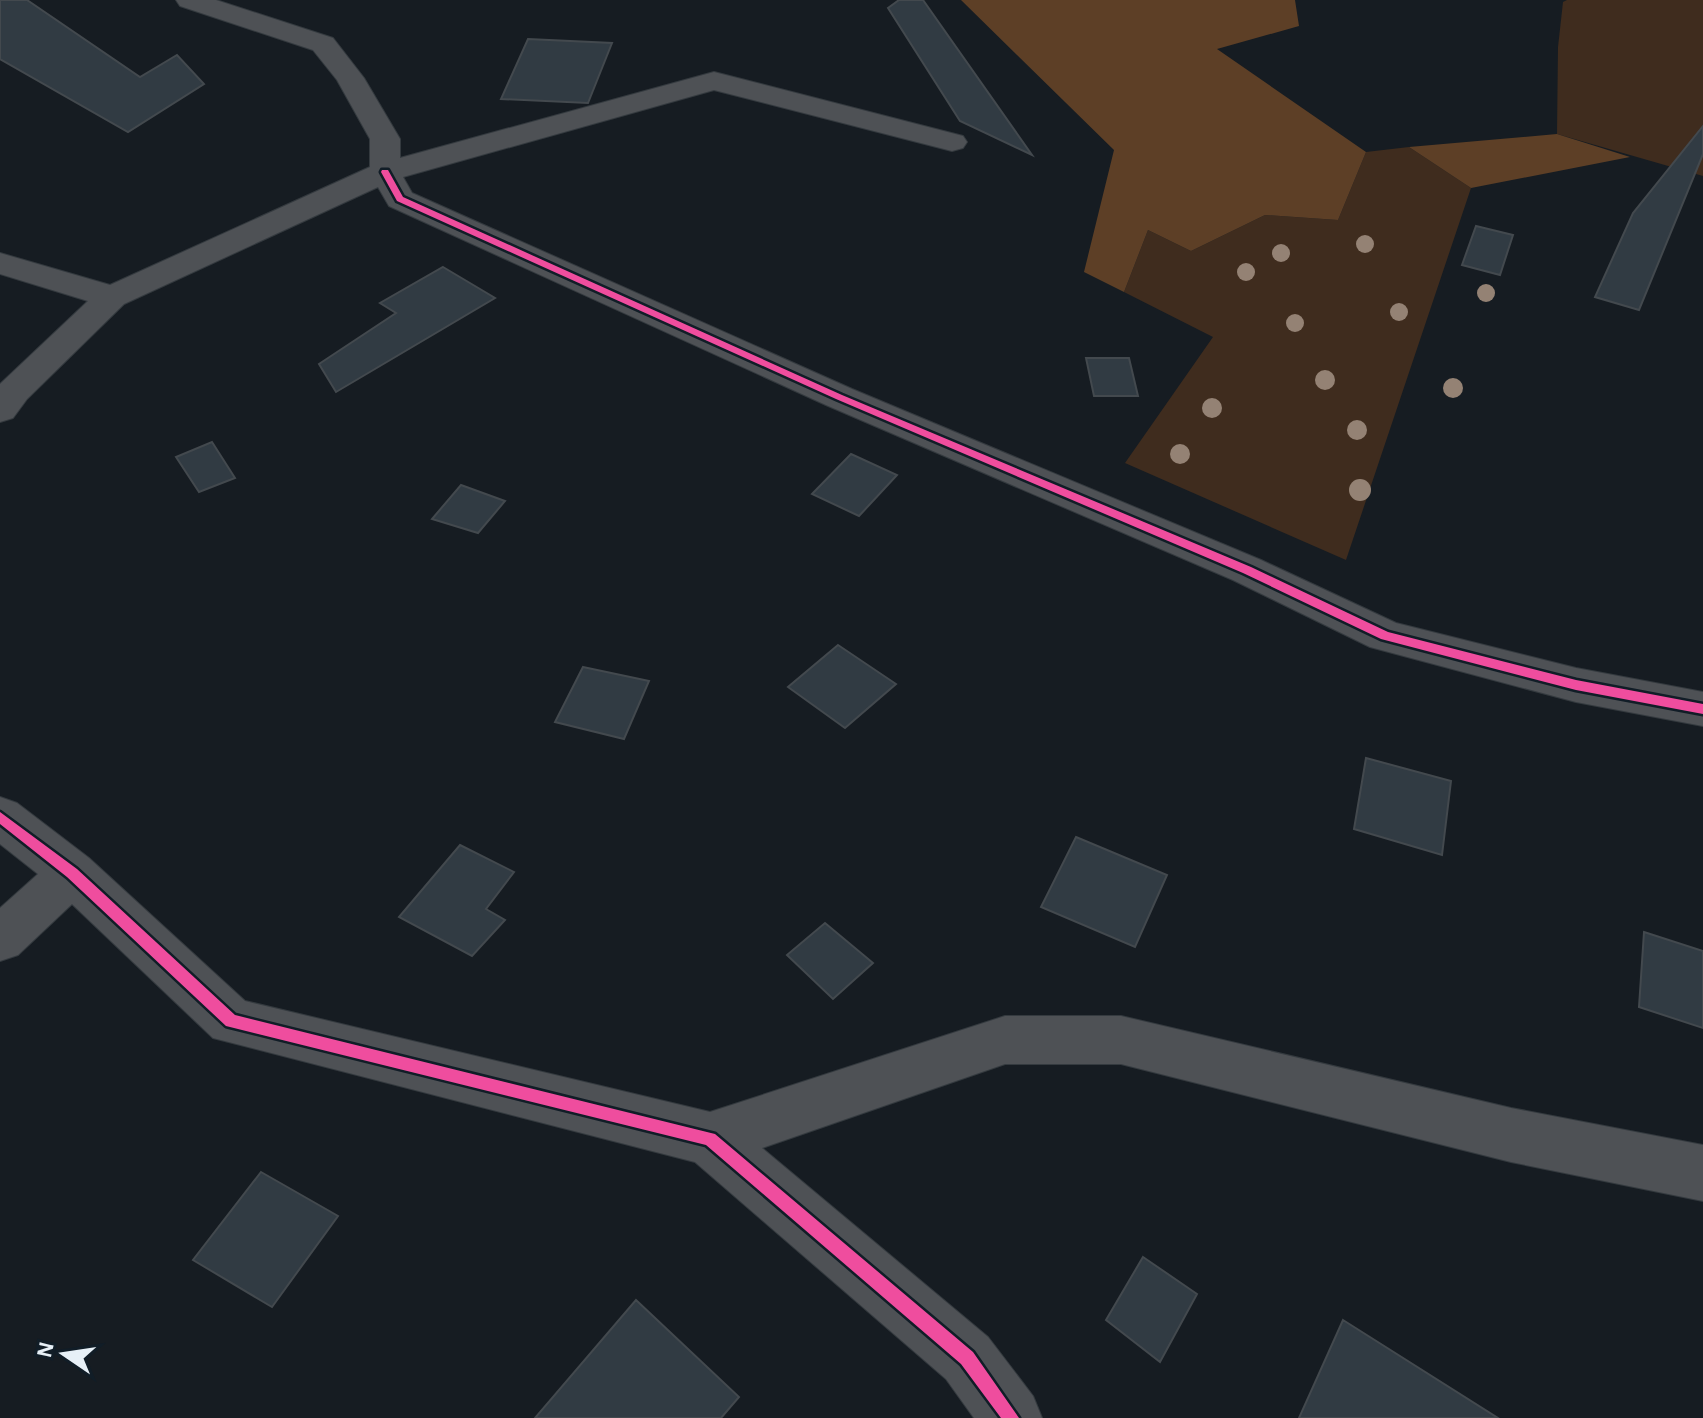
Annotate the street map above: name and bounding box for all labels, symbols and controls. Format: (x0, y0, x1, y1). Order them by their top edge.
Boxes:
north arrow (24, 1314, 104, 1394)
text: N (33, 1340, 58, 1360)

